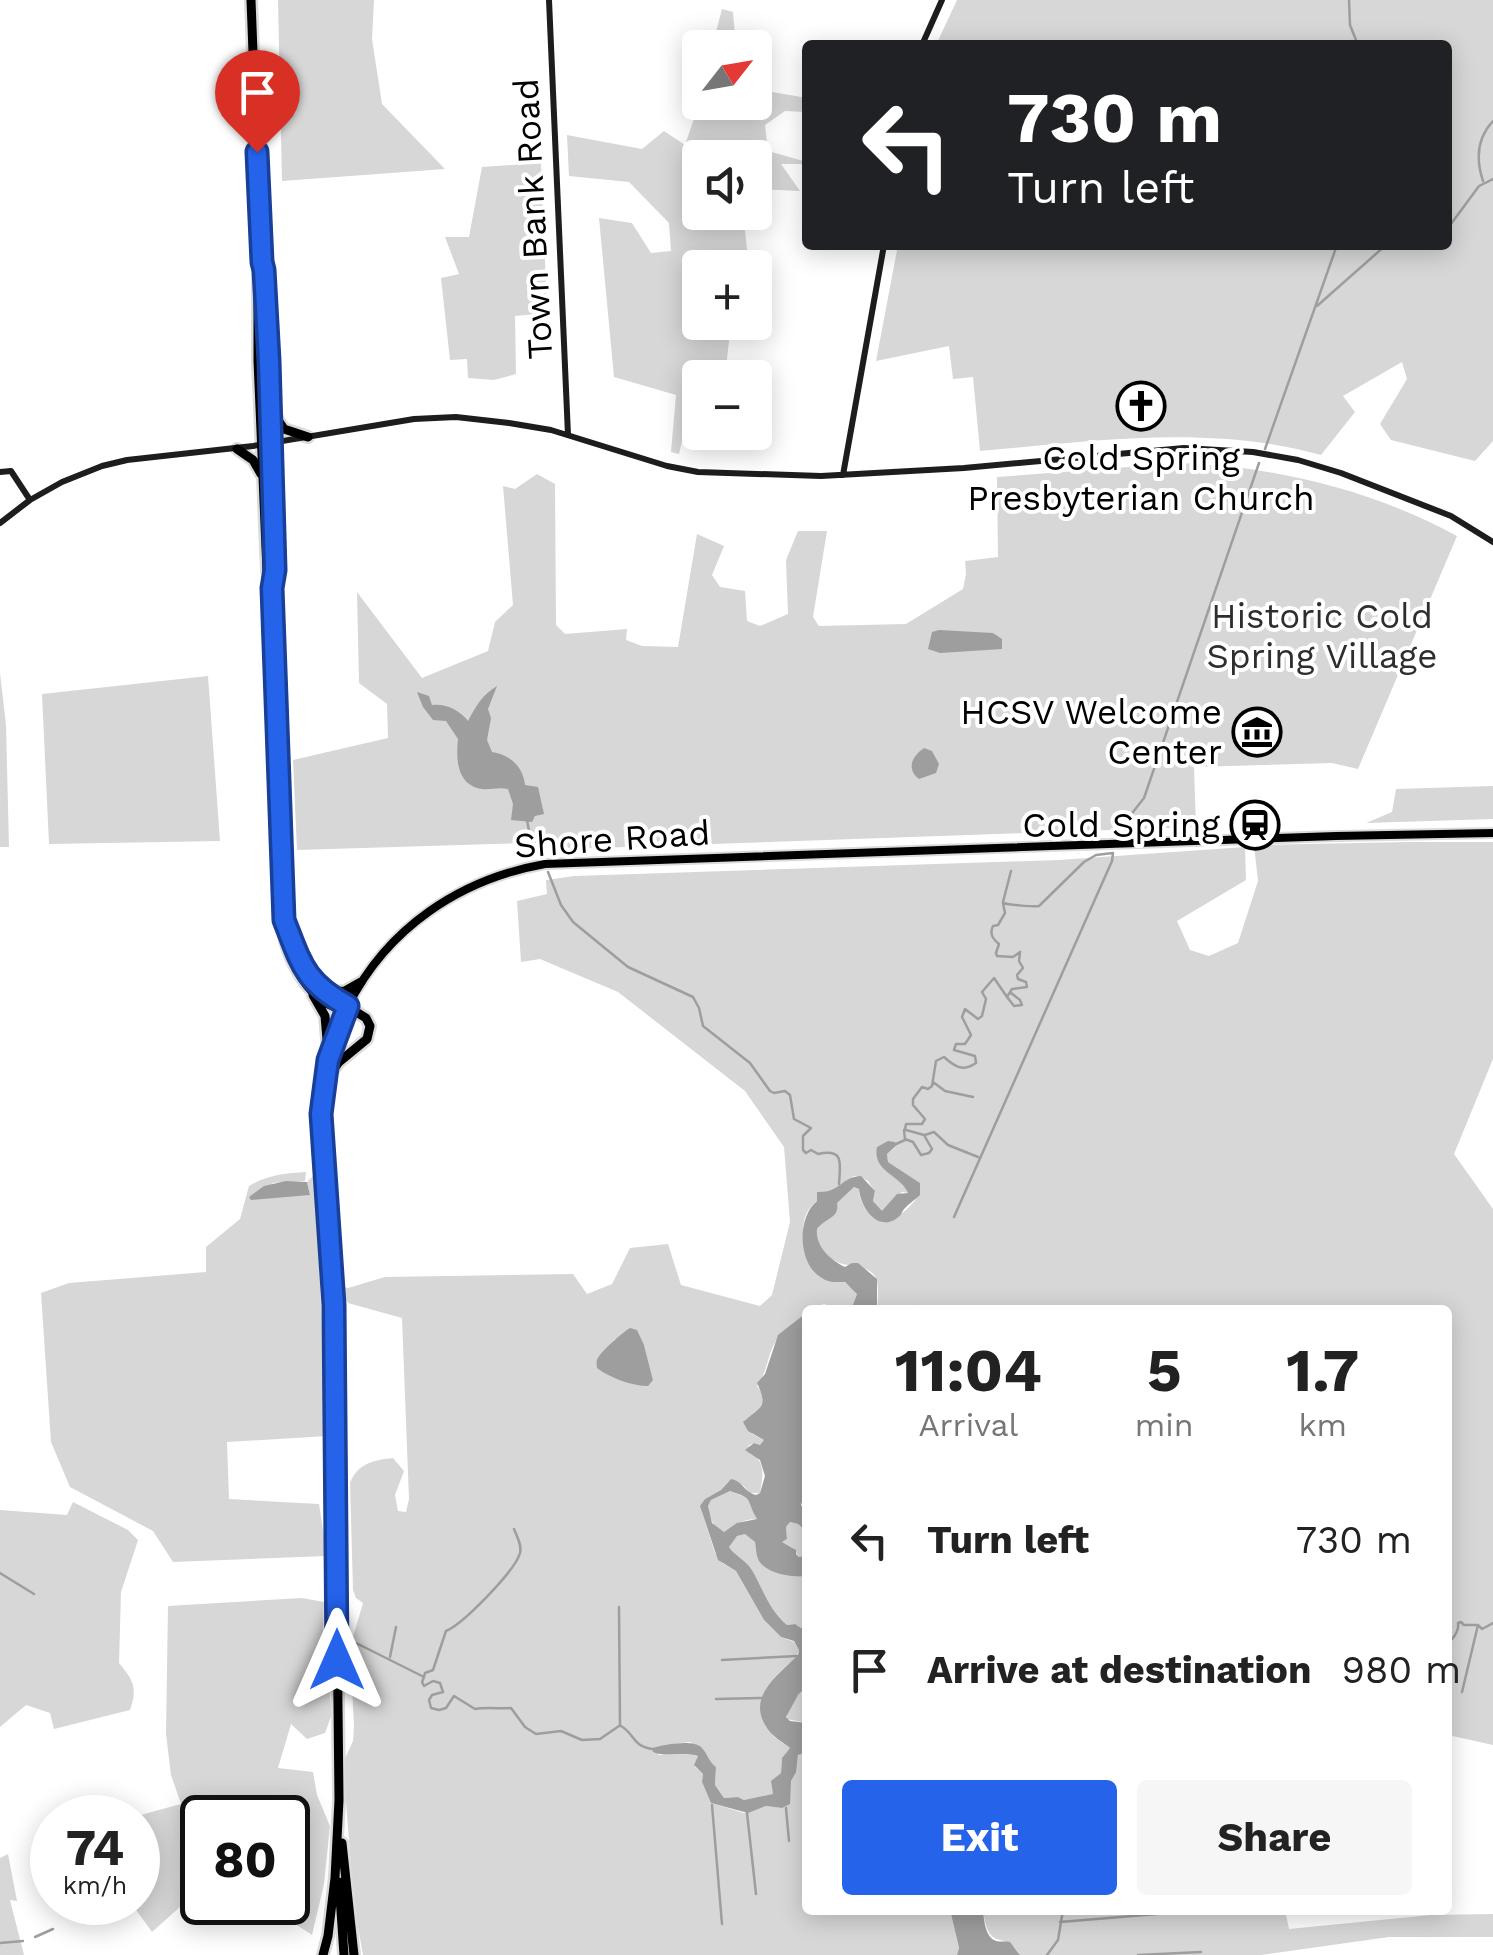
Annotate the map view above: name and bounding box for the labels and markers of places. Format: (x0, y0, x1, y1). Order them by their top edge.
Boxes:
pin (215, 50, 300, 153)
church icon: Cold Spring Presbyterian Church (1115, 380, 1167, 432)
place label: Cold Spring Presbyterian Church (967, 437, 1315, 519)
place label: HCSV Welcome Center (960, 691, 1222, 773)
museum icon: HCSV Welcome Center (1231, 706, 1283, 758)
station icon: Cold Spring (1229, 799, 1281, 851)
place label: Cold Spring (1022, 804, 1220, 846)

